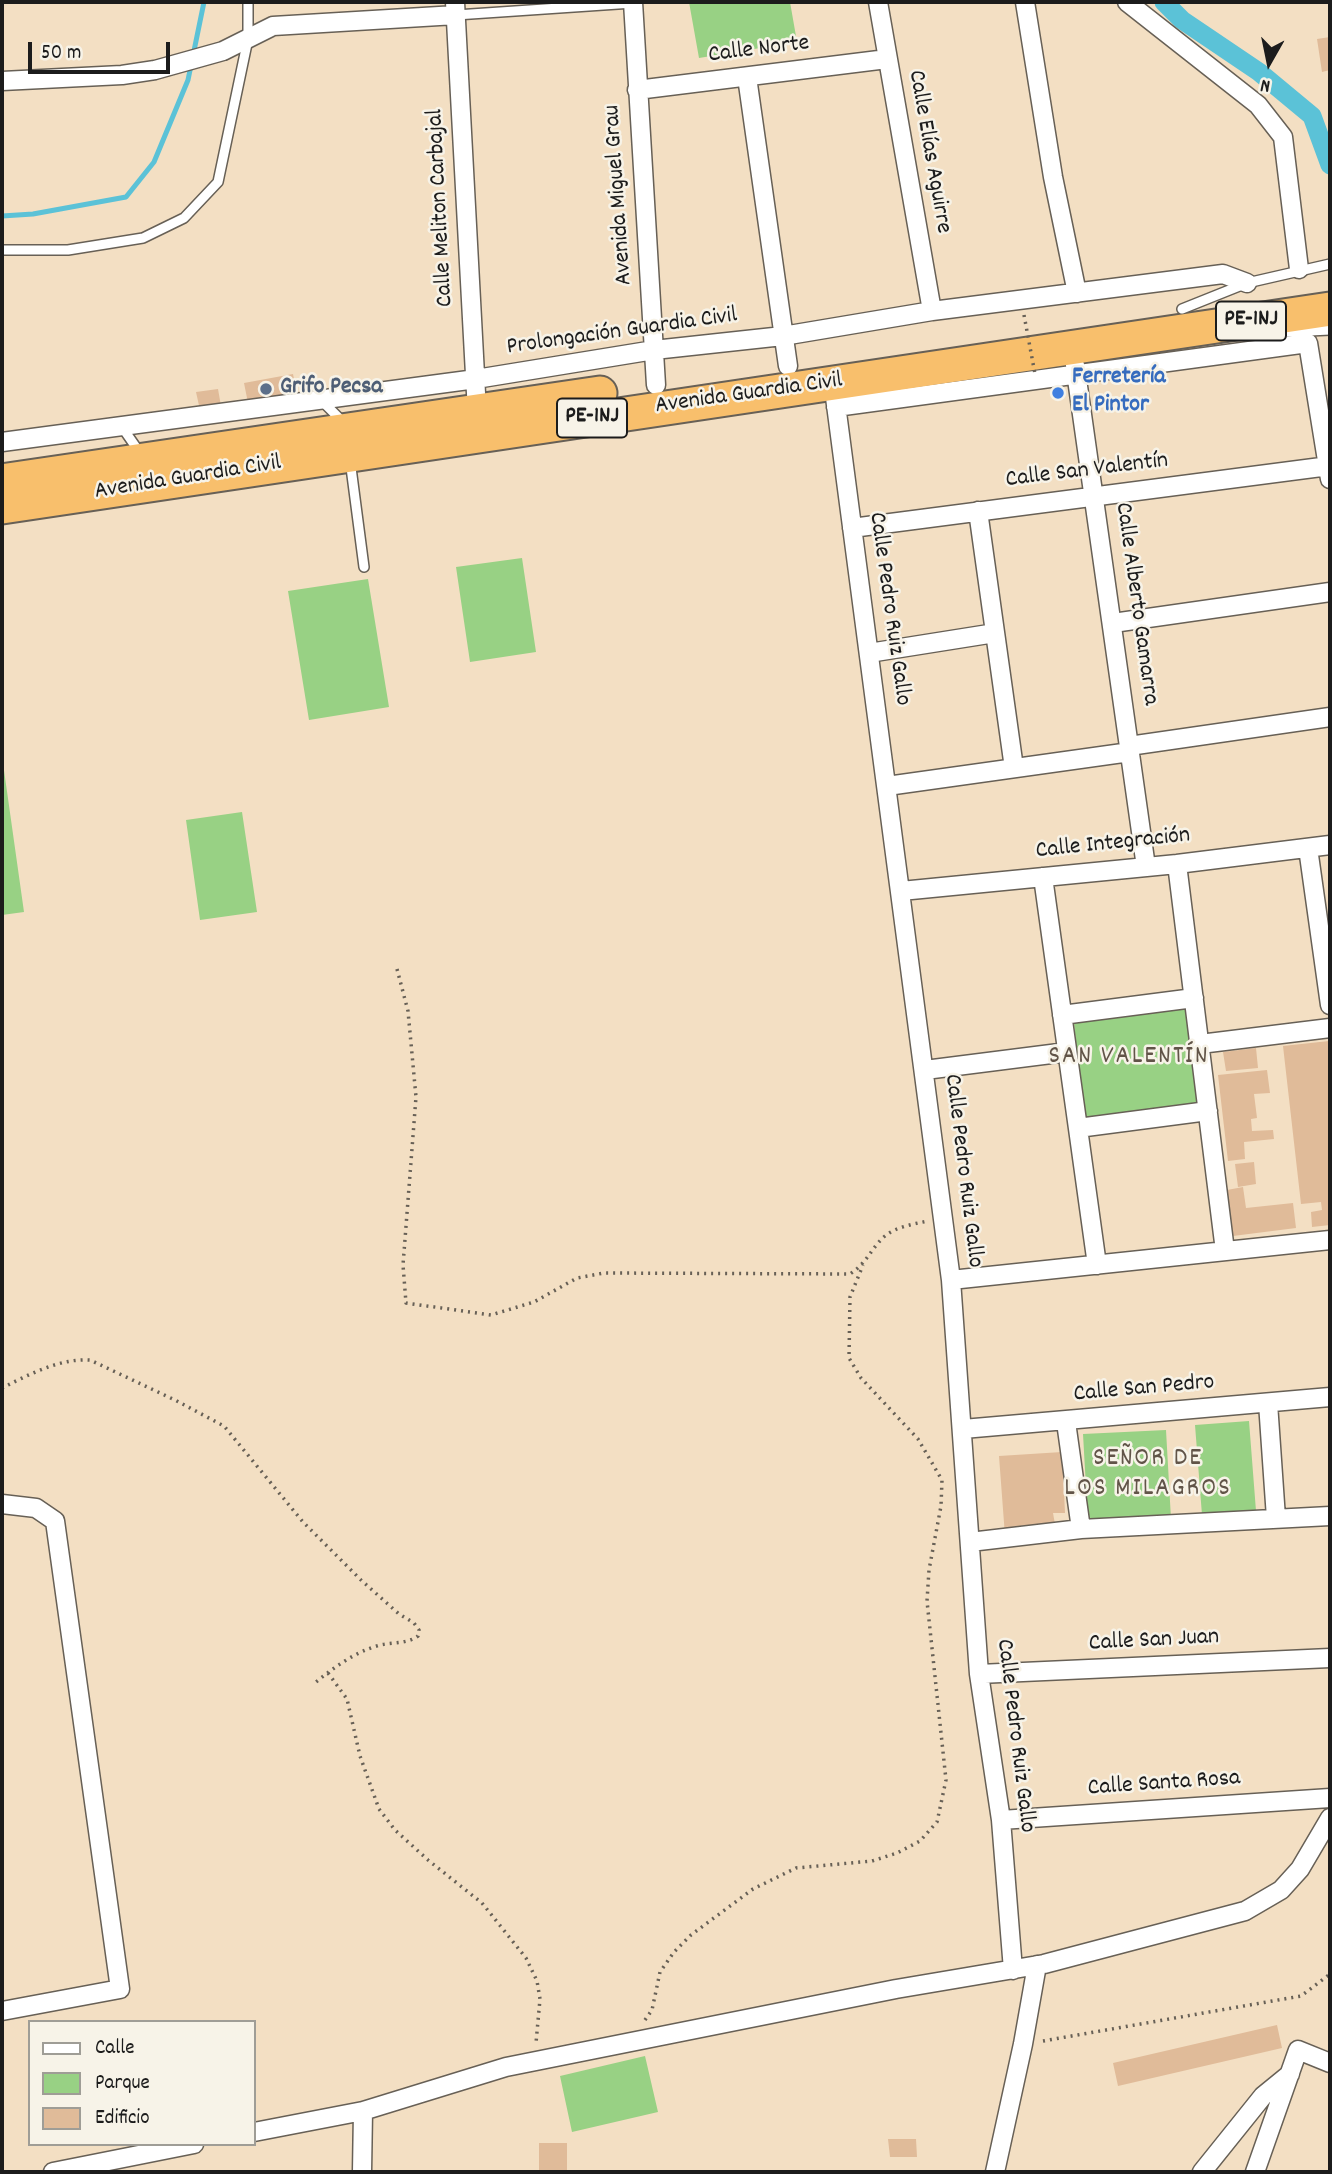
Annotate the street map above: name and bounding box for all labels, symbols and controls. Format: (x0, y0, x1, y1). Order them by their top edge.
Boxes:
scale bar (32, 28, 173, 72)
north arrow (1234, 28, 1304, 98)
street label: Calle Norte (707, 31, 811, 71)
text: 50 m (41, 39, 81, 69)
street label: Calle Elías Aguirre (899, 68, 957, 236)
text: N (1259, 70, 1272, 98)
street label: Avenida Miguel Grau (599, 104, 641, 286)
street label: Calle Meliton Carbajal (422, 108, 462, 308)
road number: PE-1NJ (1216, 302, 1286, 340)
street label: Prolongación Guardia Civil (505, 303, 739, 363)
place label: Ferretería El Pintor (1072, 365, 1166, 421)
street label: Avenida Guardia Civil (654, 368, 844, 422)
place label: Grifo Pecsa (280, 375, 383, 403)
marker: Grifo Pecsa (258, 381, 274, 397)
marker: Ferretería El Pintor (1050, 385, 1066, 401)
road number: PE-1NJ (557, 398, 627, 438)
street label: Calle San Valentín (1004, 448, 1170, 496)
street label: Avenida Guardia Civil (93, 450, 283, 508)
street label: Calle Alberto Gamarra (1107, 501, 1163, 707)
street label: Calle Pedro Ruiz Gallo (860, 510, 916, 708)
street label: Calle Integración (1034, 823, 1192, 867)
district label: SAN VALENTÍN (1050, 1042, 1208, 1074)
street label: Calle Pedro Ruiz Gallo (936, 1073, 988, 1269)
street label: Calle San Pedro (1072, 1369, 1216, 1411)
district label: SEÑOR DE LOS MILAGROS (1066, 1444, 1230, 1506)
street label: Calle San Juan (1088, 1624, 1220, 1660)
street label: Calle Pedro Ruiz Gallo (988, 1638, 1040, 1834)
street label: Calle Santa Rosa (1087, 1765, 1241, 1805)
legend (28, 2020, 256, 2146)
text: Calle (95, 2034, 134, 2064)
text: Parque (95, 2069, 150, 2099)
text: Edificio (95, 2104, 150, 2134)

